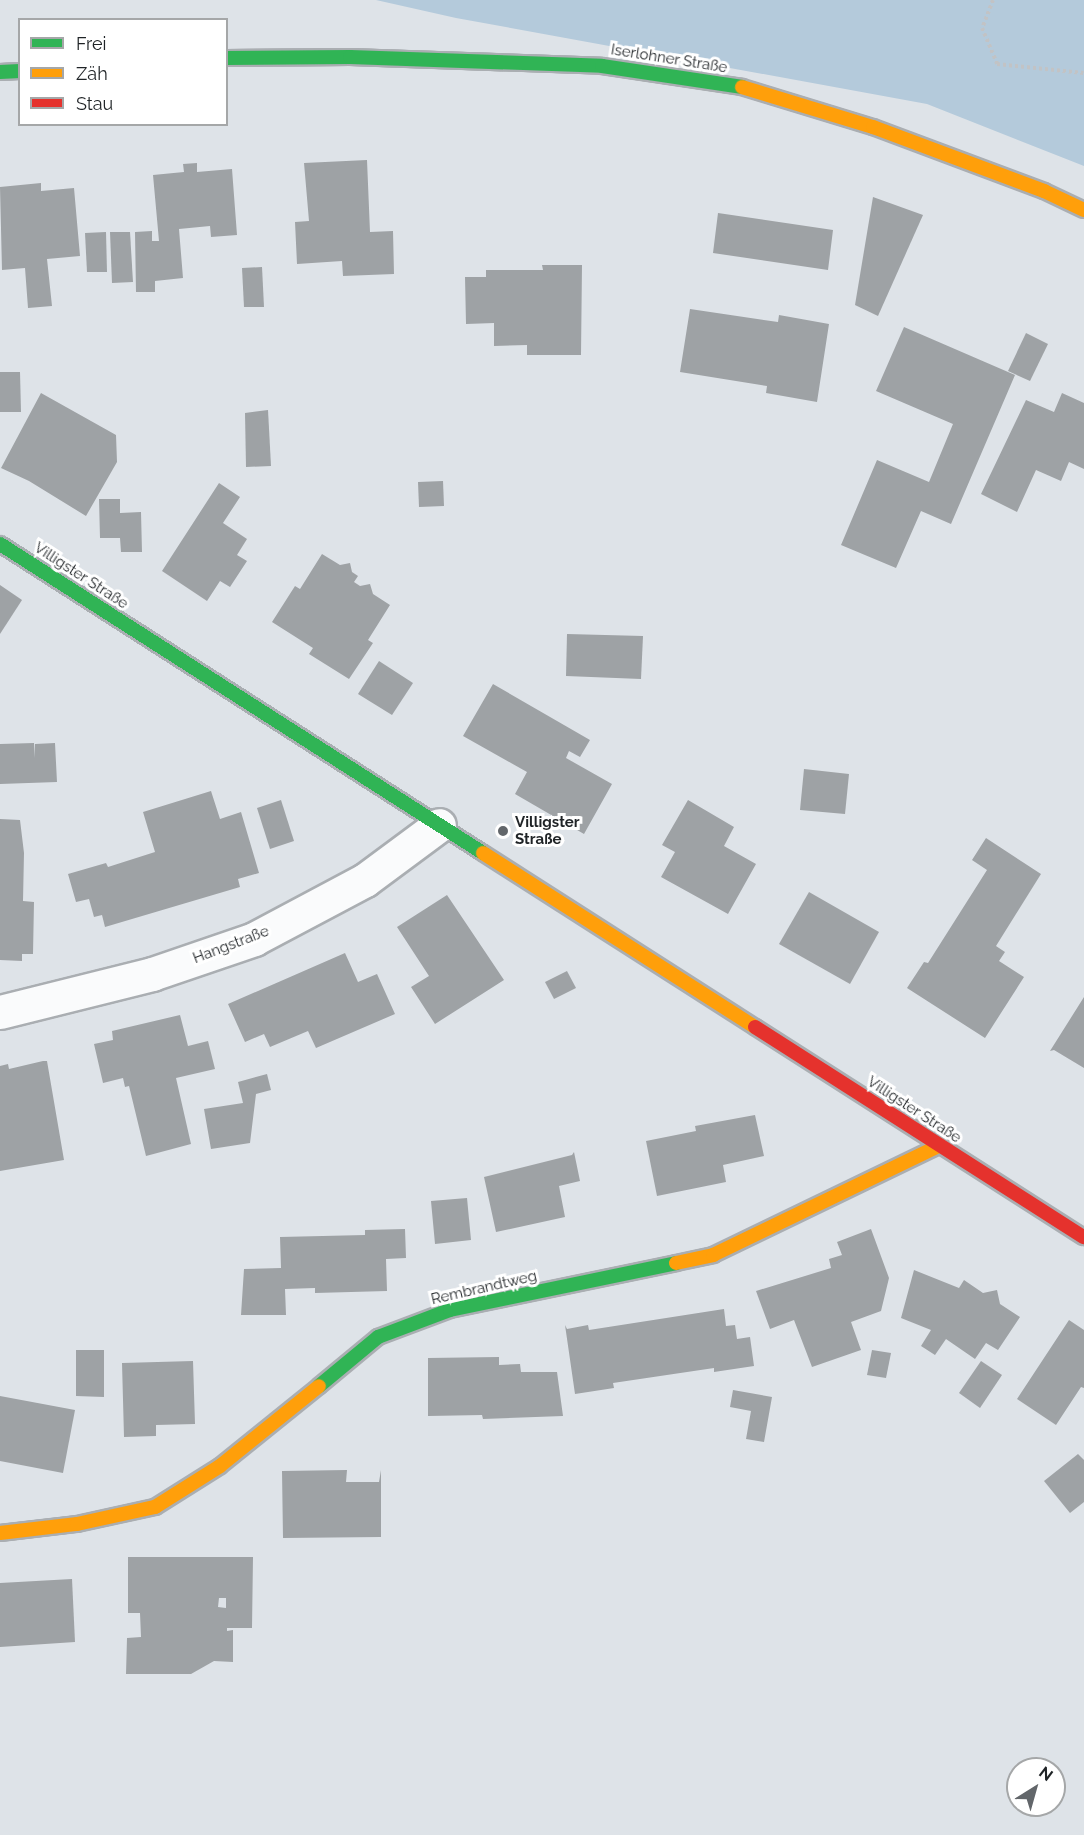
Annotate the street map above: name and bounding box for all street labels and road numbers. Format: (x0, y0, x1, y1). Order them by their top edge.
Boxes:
street label: Iserlohner Straße (609, 41, 729, 77)
street label: Villigster Straße (31, 539, 131, 613)
street label: Hangstraße (190, 922, 272, 968)
street label: Villigster Straße (864, 1073, 964, 1147)
street label: Rembrandtweg (429, 1267, 539, 1309)

